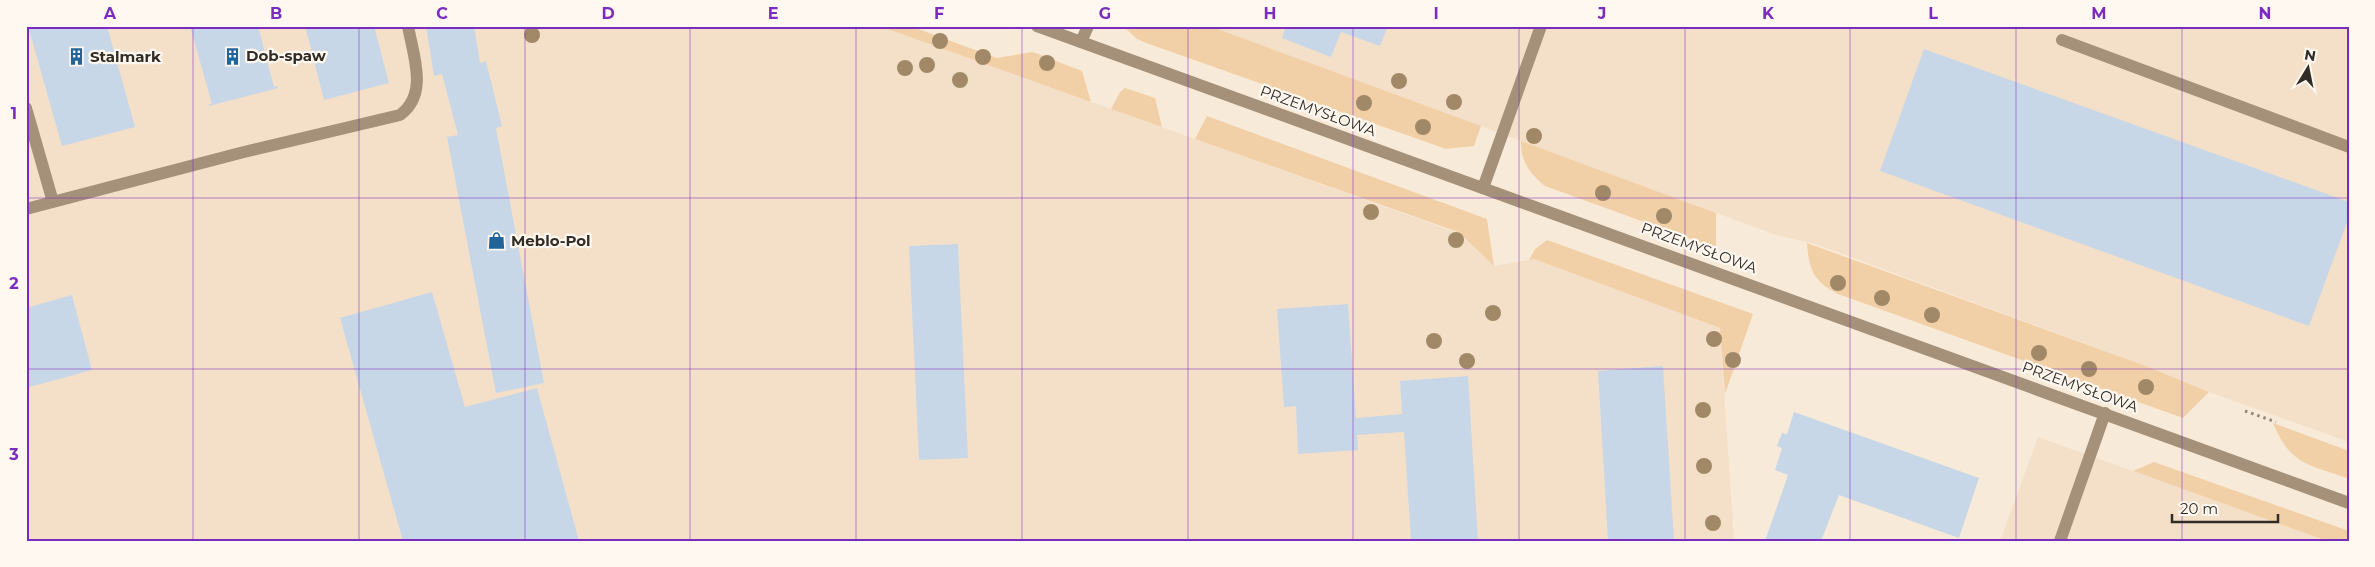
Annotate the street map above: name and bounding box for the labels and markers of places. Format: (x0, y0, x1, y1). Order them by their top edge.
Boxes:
building icon: Dob-spaw (222, 46, 242, 66)
place label: Dob-spaw (246, 46, 327, 65)
building icon: Stalmark (66, 47, 86, 67)
place label: Stalmark (90, 47, 161, 66)
shop icon: Meblo-Pol (487, 231, 507, 251)
place label: Meblo-Pol (511, 231, 591, 250)

